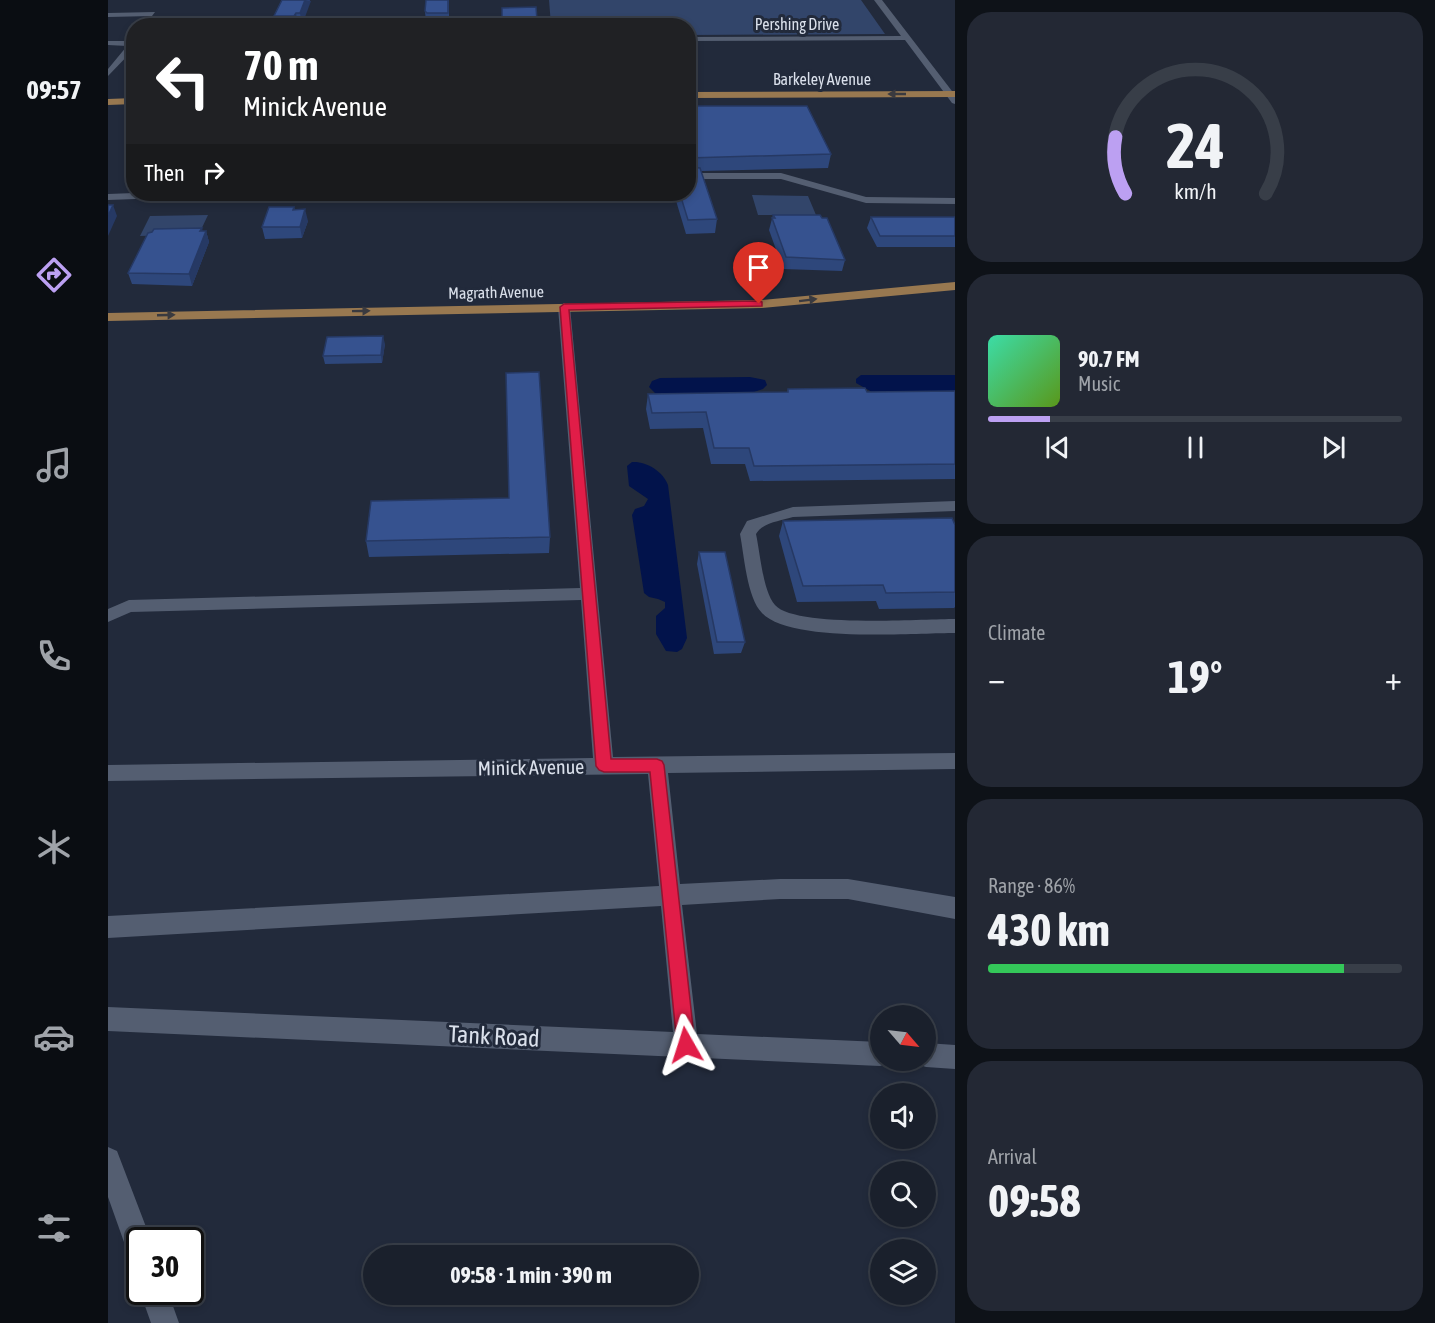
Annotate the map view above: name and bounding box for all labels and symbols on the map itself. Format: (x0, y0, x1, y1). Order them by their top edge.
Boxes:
street label: Pershing Drive (755, 15, 839, 34)
street label: Barkeley Avenue (773, 70, 871, 89)
one-way arrow (887, 89, 906, 99)
pin (733, 242, 784, 304)
street label: Magrath Avenue (448, 282, 544, 303)
one-way arrow (799, 295, 818, 305)
one-way arrow (352, 306, 371, 316)
one-way arrow (157, 310, 176, 319)
street label: Minick Avenue (478, 755, 584, 779)
north arrow (870, 1005, 936, 1071)
position arrow (654, 1013, 718, 1077)
street label: Tank Road (448, 1020, 540, 1052)
speed limit sign: 30 (126, 1227, 204, 1305)

